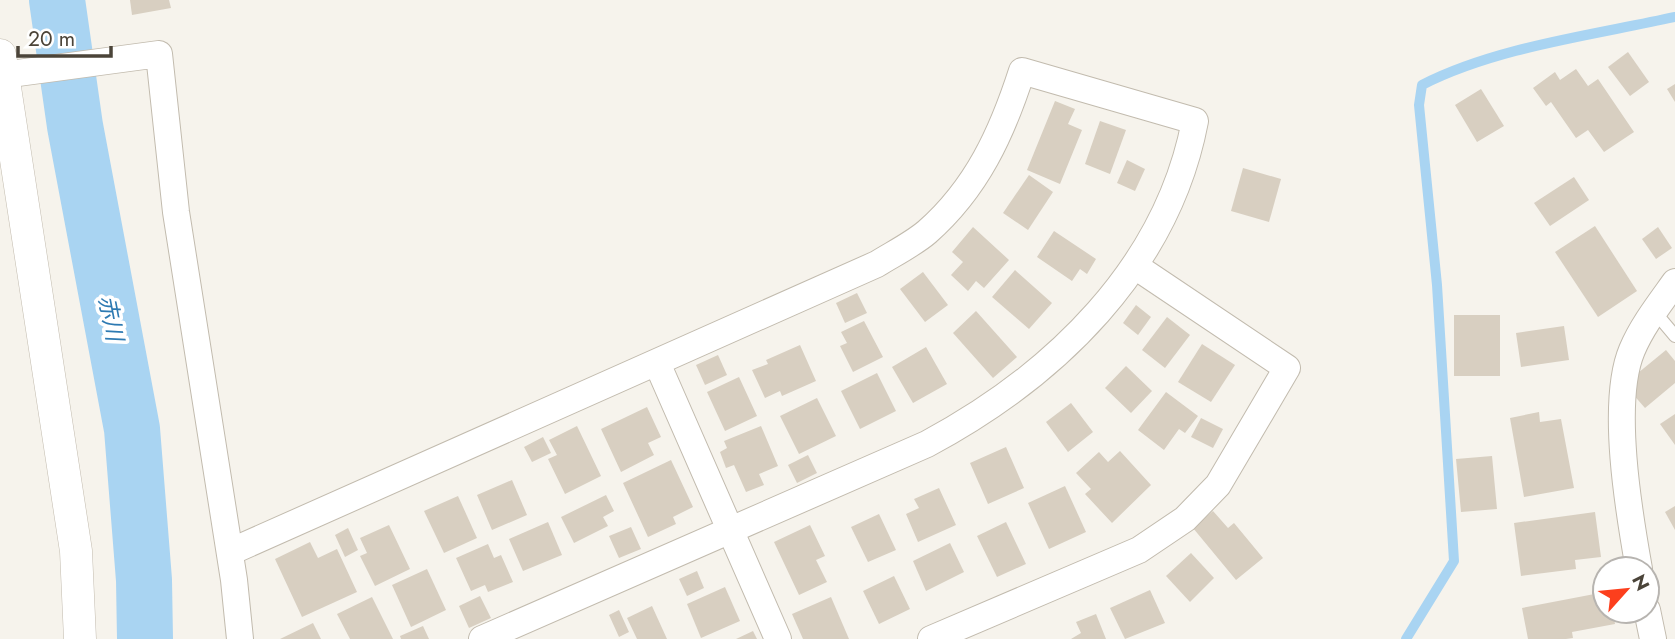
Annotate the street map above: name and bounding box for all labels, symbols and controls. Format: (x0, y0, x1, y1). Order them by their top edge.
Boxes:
scale bar (18, 14, 110, 58)
text: 20 m (28, 24, 75, 54)
water label: 赤川 (90, 292, 133, 347)
north arrow (1591, 555, 1661, 625)
text: N (1625, 570, 1656, 595)

